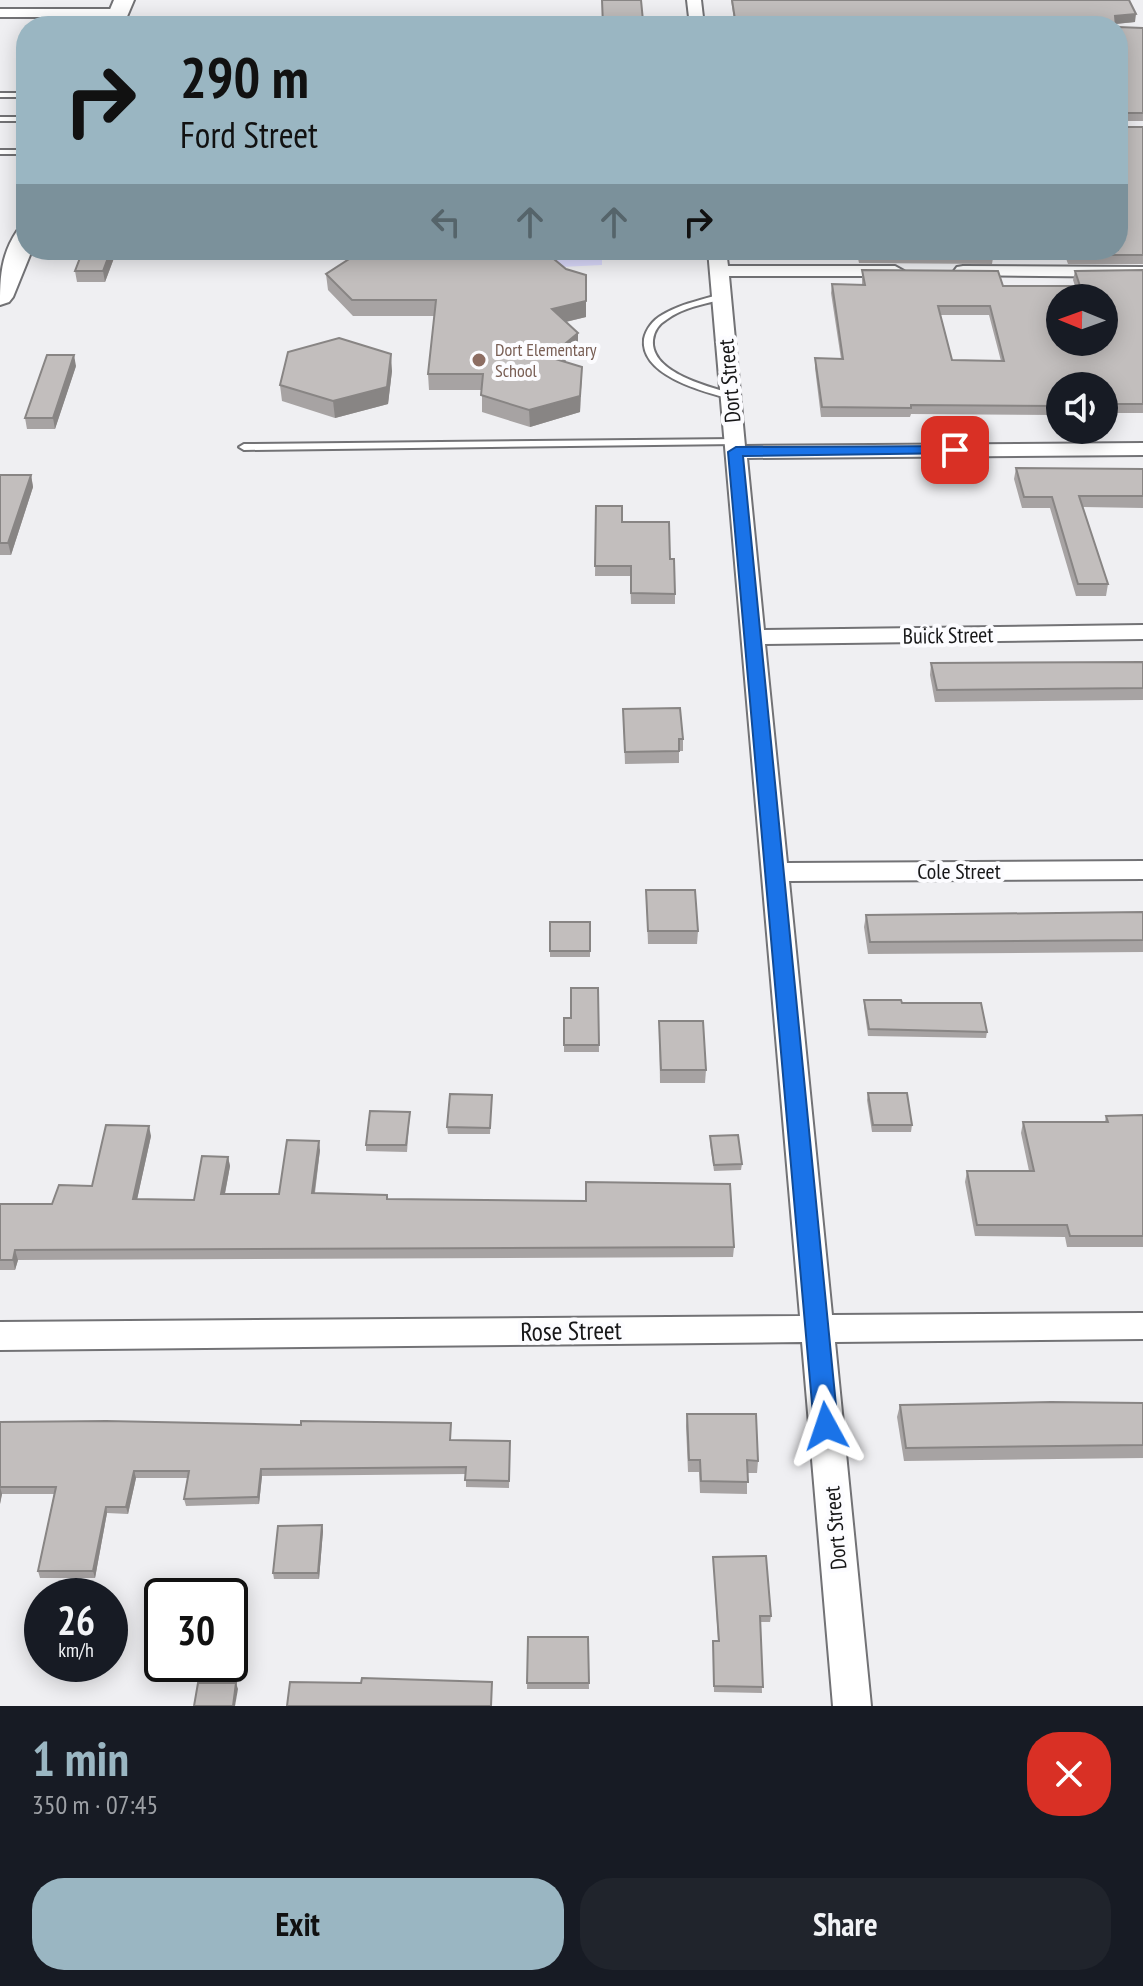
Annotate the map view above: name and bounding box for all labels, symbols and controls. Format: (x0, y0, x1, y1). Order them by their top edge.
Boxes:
text: 290 m (180, 41, 309, 113)
icon: right (48, 48, 152, 152)
text: Ford Street (180, 111, 318, 158)
icon: left (424, 200, 468, 244)
icon: ahead (508, 200, 552, 244)
icon: ahead (592, 200, 636, 244)
icon: right (676, 200, 720, 244)
north arrow (1046, 284, 1118, 356)
map controls (1046, 284, 1118, 444)
place label: Dort Elementary School (495, 338, 597, 382)
street label: Dort Street (711, 338, 747, 424)
marker: Dort Elementary School (470, 351, 488, 369)
button: sound (1046, 372, 1118, 444)
pin (921, 416, 989, 484)
icon: arrive (933, 428, 977, 472)
street label: Buick Street (902, 620, 994, 650)
street label: Cole Street (917, 857, 1001, 885)
street label: Rose Street (520, 1313, 622, 1348)
position arrow (784, 1384, 868, 1468)
street label: Dort Street (817, 1485, 853, 1571)
speed limit sign: 30 (144, 1578, 248, 1682)
text: 26 (57, 1594, 95, 1646)
text: km/h (58, 1637, 94, 1663)
text: 1 min (32, 1727, 129, 1789)
button: close (1027, 1732, 1111, 1816)
text: 350 m · 07:45 (32, 1788, 158, 1821)
button: Exit (32, 1878, 564, 1970)
button: Share (580, 1878, 1111, 1970)

